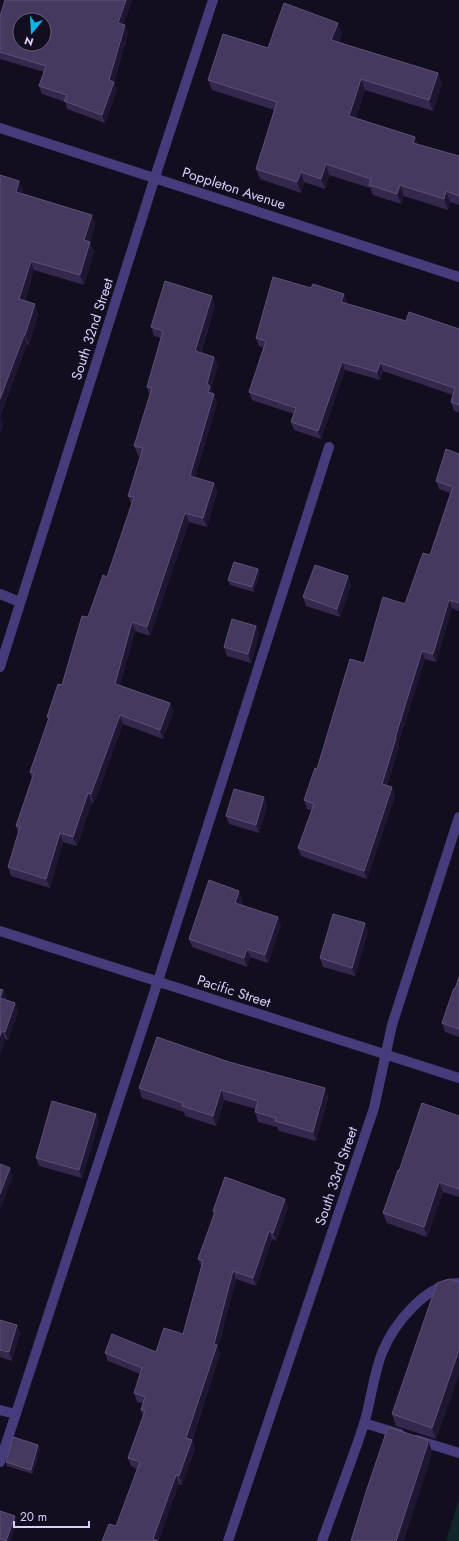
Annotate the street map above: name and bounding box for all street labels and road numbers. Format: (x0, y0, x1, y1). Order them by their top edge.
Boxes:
street label: Poppleton Avenue (180, 162, 288, 214)
street label: South 32nd Street (66, 275, 118, 383)
street label: Pacific Street (195, 970, 274, 1012)
street label: South 33rd Street (310, 1123, 362, 1228)

